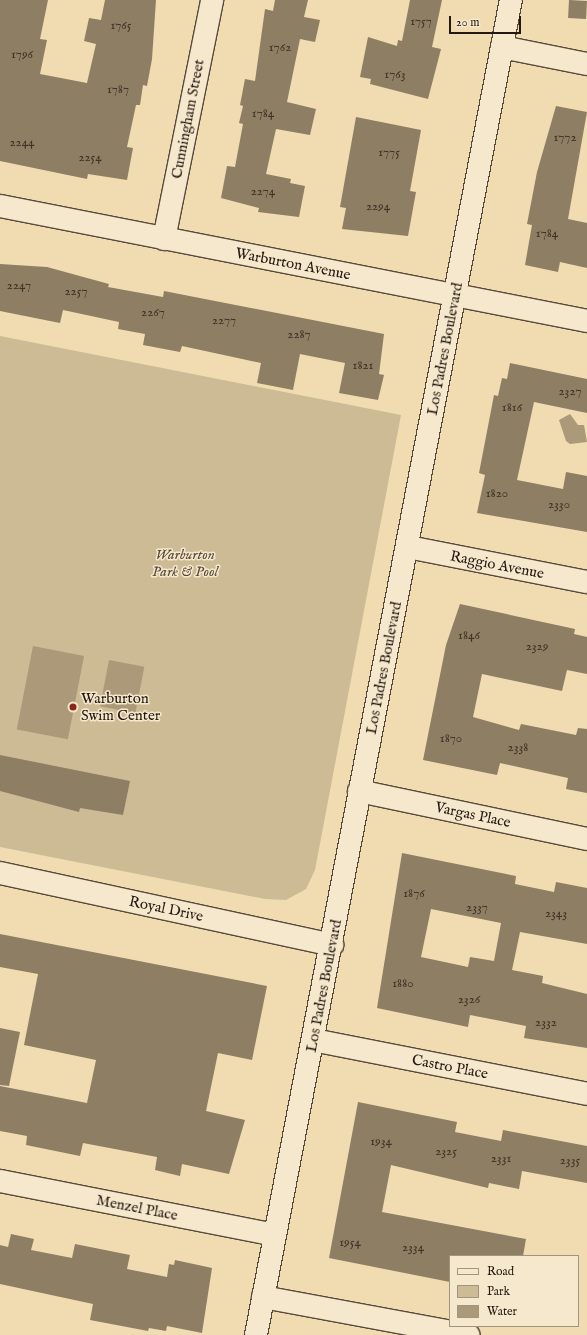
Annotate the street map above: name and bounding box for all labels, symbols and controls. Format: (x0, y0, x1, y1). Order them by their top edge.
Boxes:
scale bar (451, 8, 523, 34)
house number: 1757 (410, 14, 432, 30)
text: 20 m (456, 15, 479, 30)
house number: 1765 (110, 18, 132, 34)
house number: 1762 (269, 40, 291, 56)
house number: 1796 (11, 47, 33, 63)
street label: Cunningham Street (168, 58, 208, 180)
house number: 1763 (384, 67, 406, 83)
house number: 1787 (107, 82, 129, 98)
house number: 1784 (252, 106, 274, 122)
house number: 1772 (553, 130, 577, 146)
house number: 2244 (10, 135, 34, 151)
house number: 1775 (378, 145, 400, 161)
house number: 2254 (78, 150, 102, 166)
house number: 2274 (251, 184, 275, 200)
house number: 2294 (366, 199, 390, 215)
house number: 1784 (536, 226, 558, 242)
street label: Warburton Avenue (234, 244, 352, 284)
house number: 2247 (7, 278, 31, 294)
street label: Los Padres Boulevard (423, 281, 467, 417)
house number: 2257 (65, 284, 87, 300)
house number: 2267 (141, 305, 165, 321)
house number: 2277 (212, 313, 236, 329)
house number: 2287 (287, 327, 311, 343)
house number: 1821 (353, 358, 373, 374)
house number: 2327 (559, 384, 581, 400)
house number: 1816 (502, 400, 522, 416)
house number: 1820 (486, 486, 508, 502)
house number: 2330 (548, 497, 570, 513)
park label: Warburton Park & Pool (152, 545, 218, 580)
street label: Raggio Avenue (449, 547, 545, 583)
street label: Los Padres Boulevard (362, 600, 406, 736)
house number: 1846 (458, 628, 480, 644)
house number: 2329 (526, 639, 548, 655)
place label: Warburton Swim Center (81, 689, 160, 724)
marker: Warburton Swim Center (68, 702, 78, 712)
house number: 1870 (440, 731, 462, 747)
house number: 2338 (508, 740, 528, 756)
street label: Vargas Place (434, 798, 512, 832)
house number: 1876 (403, 886, 425, 902)
street label: Royal Drive (127, 892, 205, 926)
house number: 2337 (466, 900, 488, 916)
house number: 2343 (545, 906, 567, 922)
street label: Los Padres Boulevard (302, 918, 346, 1054)
house number: 1880 (392, 976, 414, 992)
house number: 2326 (458, 992, 480, 1008)
house number: 2332 (535, 1015, 557, 1031)
street label: Castro Place (410, 1051, 490, 1083)
house number: 1934 (370, 1134, 392, 1150)
house number: 2325 (435, 1144, 457, 1160)
house number: 2331 (491, 1151, 511, 1167)
house number: 2335 (560, 1153, 580, 1169)
street label: Menzel Place (95, 1191, 179, 1225)
house number: 1954 (339, 1235, 361, 1251)
house number: 2334 (402, 1240, 424, 1256)
legend (449, 1255, 579, 1327)
text: Road (487, 1264, 514, 1279)
text: Park (487, 1284, 510, 1299)
text: Water (487, 1304, 517, 1319)

